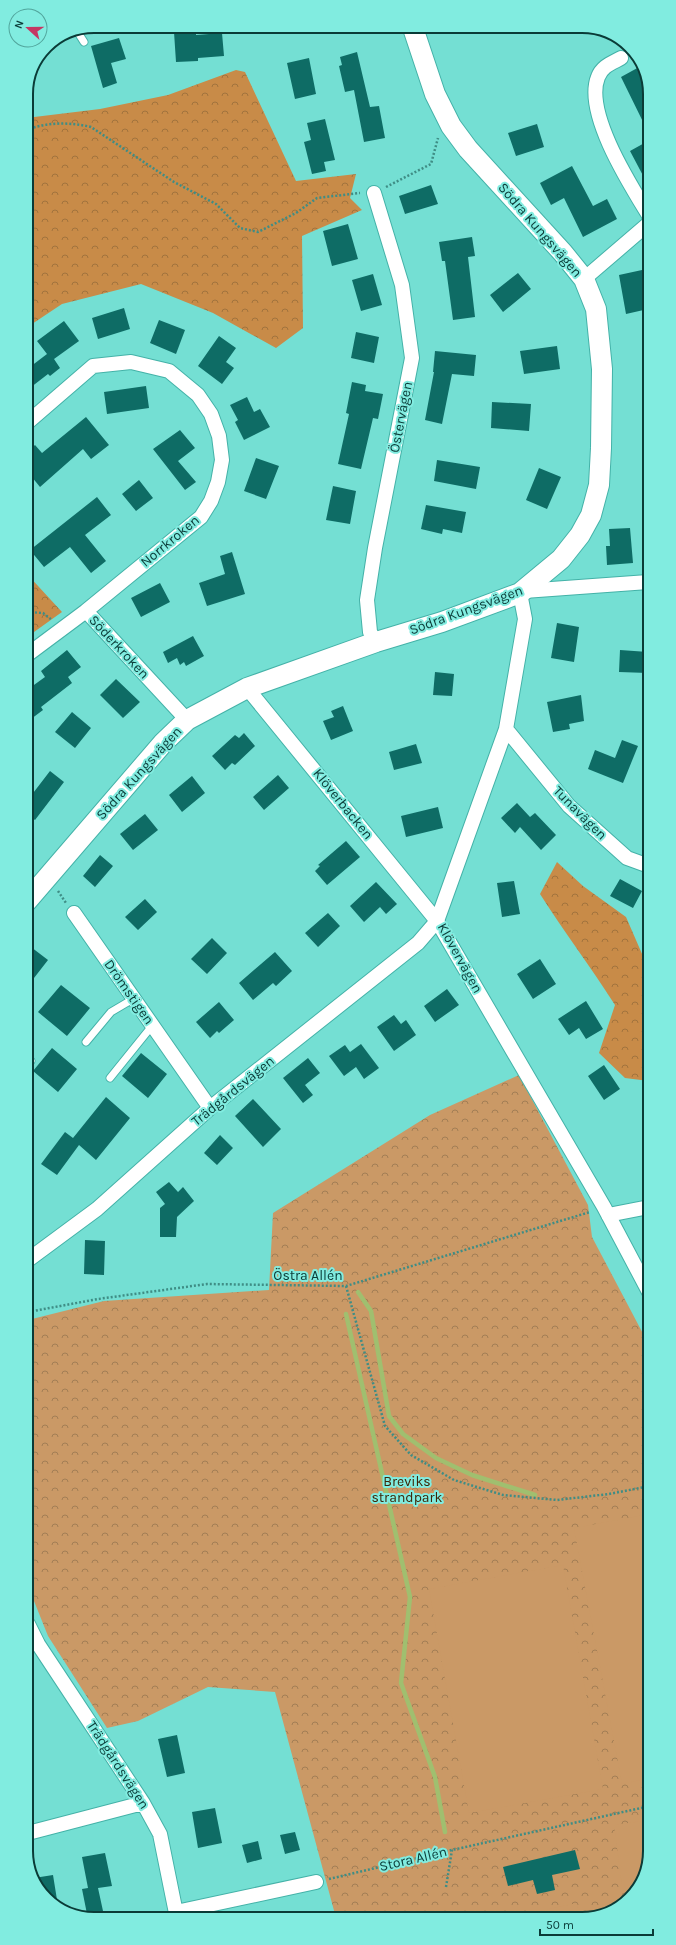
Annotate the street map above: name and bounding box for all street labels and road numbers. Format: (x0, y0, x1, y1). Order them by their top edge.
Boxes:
street label: Södra Kungsvägen (494, 179, 586, 281)
street label: Östervägen (386, 380, 416, 454)
street label: Norrkroken (137, 512, 203, 570)
street label: Södra Kungsvägen (407, 582, 525, 638)
street label: Söderkroken (85, 612, 153, 682)
street label: Södra Kungsvägen (93, 723, 185, 823)
street label: Klöverbacken (309, 765, 377, 843)
street label: Tunavägen (550, 783, 610, 843)
street label: Klövervägen (434, 920, 486, 996)
street label: Drömstigen (100, 956, 158, 1028)
street label: Trädgårdsvägen (188, 1052, 278, 1130)
street label: Östra Allén (273, 1267, 343, 1284)
street label: Trädgårdsvägen (83, 1718, 153, 1812)
street label: Stora Allén (377, 1843, 449, 1875)

